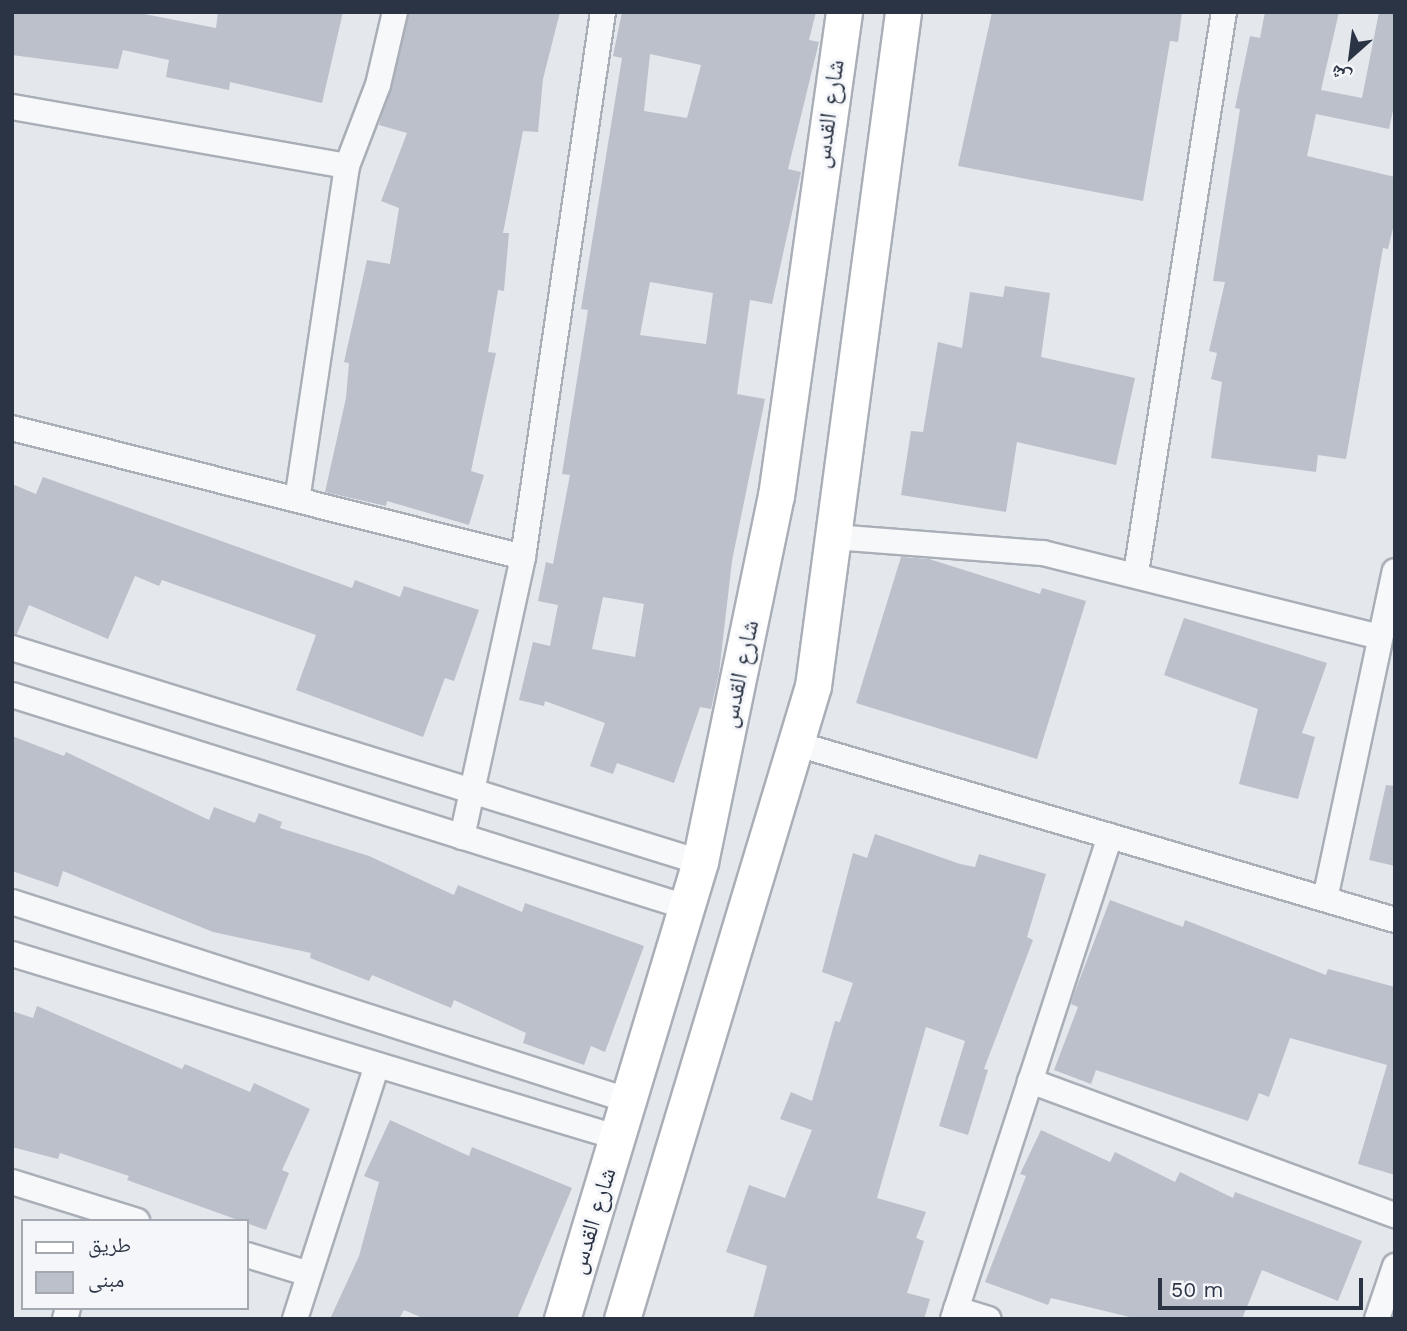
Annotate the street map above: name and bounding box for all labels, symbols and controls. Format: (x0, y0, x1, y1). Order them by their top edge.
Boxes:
north arrow (1316, 21, 1386, 91)
street label: شارع القدس (807, 58, 851, 170)
text: ش (1327, 60, 1355, 90)
street label: شارع القدس (715, 617, 765, 731)
street label: شارع القدس (563, 1164, 623, 1278)
legend (21, 1219, 248, 1310)
text: طريق (88, 1232, 131, 1257)
scale bar (1162, 1264, 1367, 1308)
text: مبنى (88, 1267, 124, 1292)
text: 50 m (1171, 1277, 1223, 1302)

